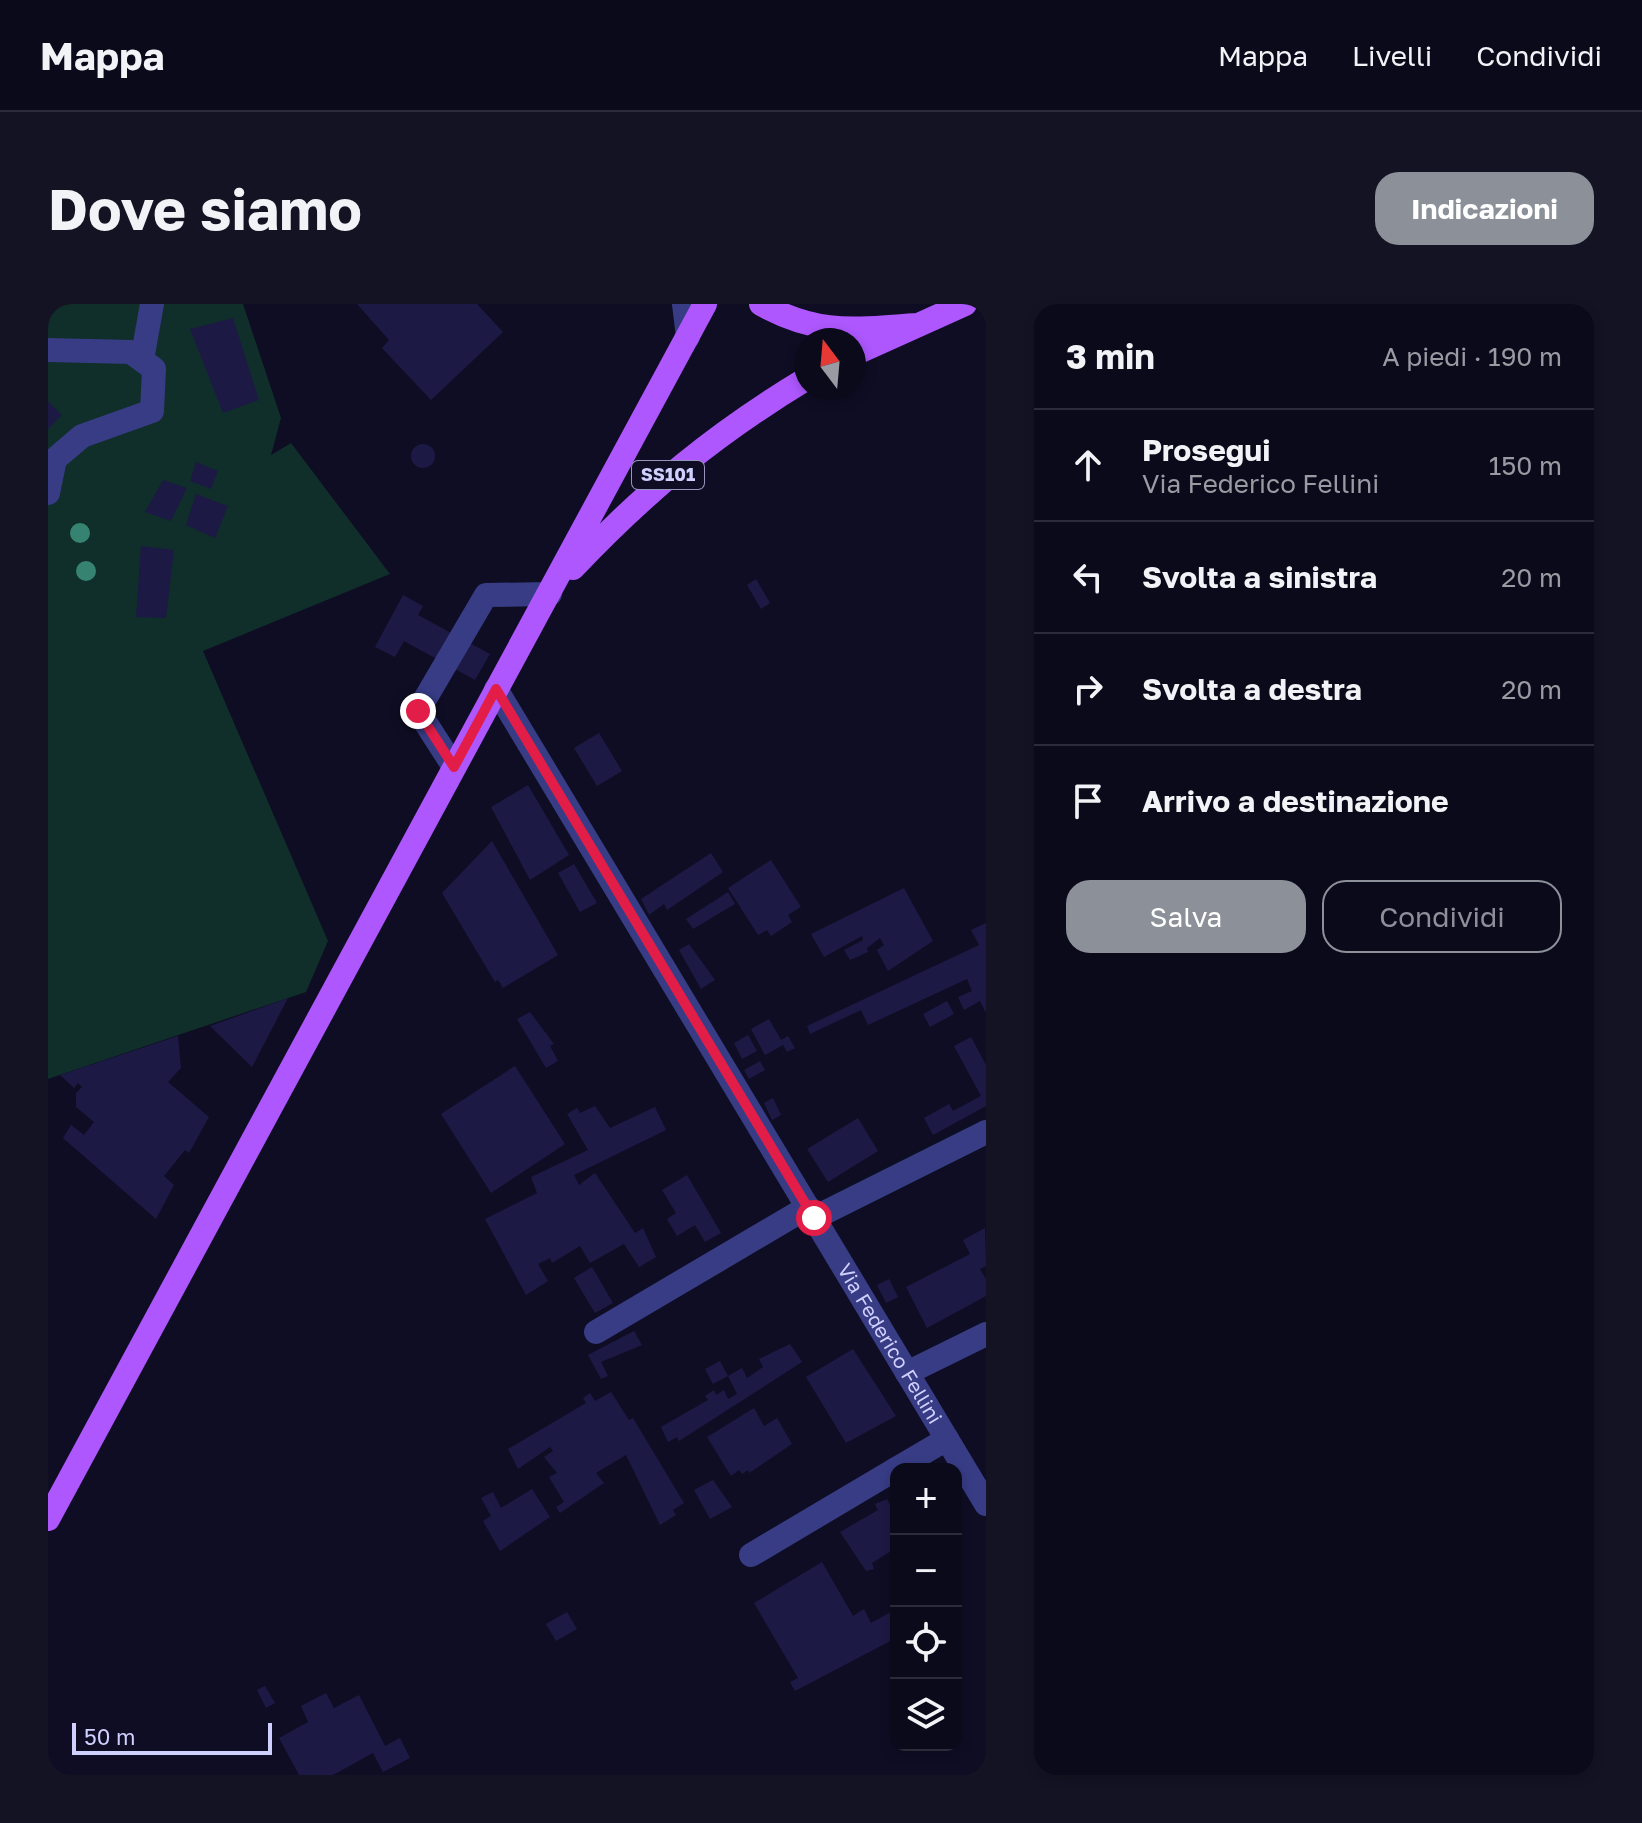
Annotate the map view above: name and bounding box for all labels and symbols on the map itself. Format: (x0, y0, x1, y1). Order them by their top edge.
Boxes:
north arrow (794, 328, 866, 400)
road number: SS101 (632, 461, 704, 489)
route end (400, 693, 436, 729)
route start (796, 1200, 832, 1236)
street label: Via Federico Fellini (833, 1259, 948, 1428)
scale bar (72, 1719, 272, 1755)

